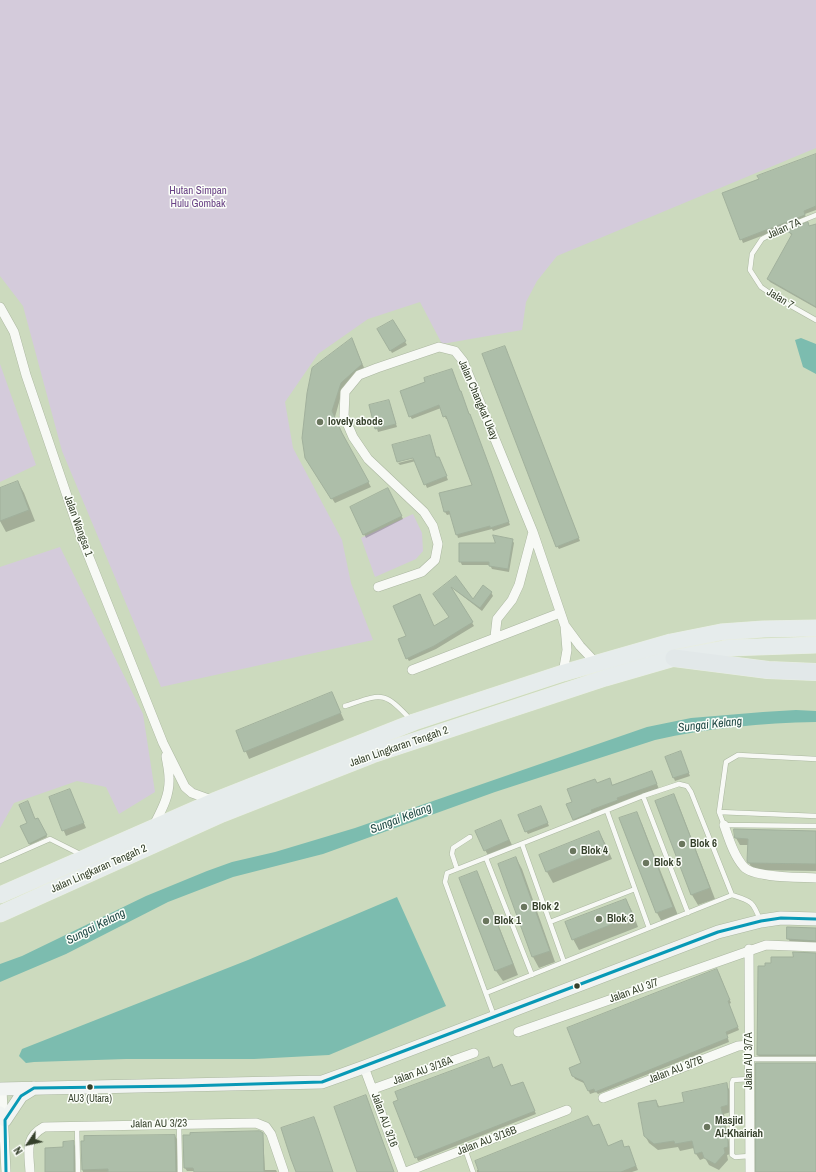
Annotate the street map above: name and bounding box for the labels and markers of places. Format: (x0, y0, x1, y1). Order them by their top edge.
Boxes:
place label: lovely abode (328, 415, 383, 429)
marker: lovely abode (315, 417, 325, 427)
place label: Blok 6 (690, 837, 717, 851)
marker: Blok 6 (677, 839, 687, 849)
place label: Blok 4 (581, 844, 608, 858)
marker: Blok 4 (568, 846, 578, 856)
place label: Blok 5 (654, 856, 681, 870)
marker: Blok 5 (641, 858, 651, 868)
place label: Blok 2 (532, 900, 559, 914)
marker: Blok 2 (519, 902, 529, 912)
place label: Blok 3 (607, 912, 634, 926)
place label: Blok 1 (494, 914, 521, 928)
marker: Blok 3 (594, 914, 604, 924)
marker: Blok 1 (481, 916, 491, 926)
unlabelled marker (572, 981, 582, 991)
marker: AU3 (Utara) (85, 1082, 95, 1092)
place label: AU3 (Utara) (68, 1093, 112, 1105)
place label: Masjid Al-Khairiah (715, 1114, 763, 1140)
marker: Masjid Al-Khairiah (702, 1122, 712, 1132)

